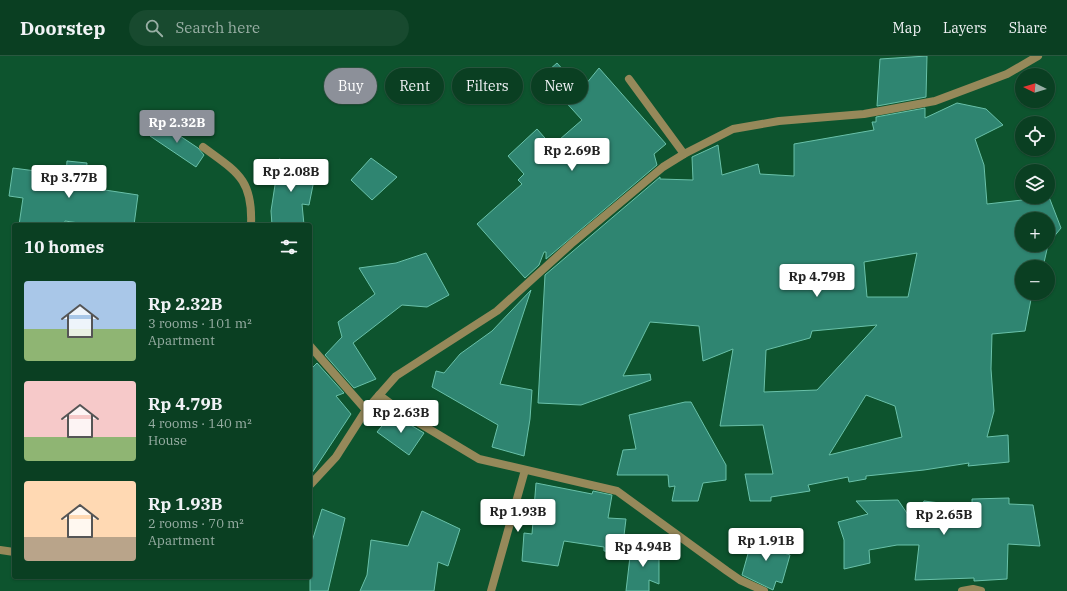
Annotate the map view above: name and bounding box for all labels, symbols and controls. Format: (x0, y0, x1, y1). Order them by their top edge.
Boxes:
search box (129, 10, 409, 46)
text: Doorstep (20, 16, 105, 40)
icon: search (143, 17, 165, 39)
text: Search here (175, 18, 260, 37)
text: Map (893, 19, 921, 37)
text: Layers (943, 19, 987, 37)
text: Share (1009, 19, 1047, 37)
chip: Buy (324, 68, 377, 104)
chip: Rent (385, 68, 444, 104)
chip: Filters (452, 68, 523, 104)
chip: New (531, 68, 588, 104)
north arrow (1015, 68, 1055, 108)
map controls (1015, 68, 1055, 300)
pin: Rp 2.32B (136, 110, 218, 144)
text: Rp 2.32B (148, 114, 206, 131)
button: locate (1015, 116, 1055, 156)
pin: Rp 2.69B (531, 138, 613, 172)
text: Rp 2.69B (543, 142, 601, 159)
pin: Rp 2.08B (250, 159, 332, 193)
text: Rp 2.08B (262, 163, 320, 180)
button: layers (1015, 164, 1055, 204)
pin: Rp 3.77B (28, 165, 110, 199)
text: Rp 3.77B (40, 169, 98, 186)
button: + (1015, 212, 1055, 252)
text: 10 homes (24, 236, 104, 258)
icon: filters (278, 236, 300, 258)
button: − (1015, 260, 1055, 300)
pin: Rp 4.79B (776, 264, 858, 298)
text: Rp 4.79B (788, 268, 846, 285)
text: Rp 2.32B (148, 293, 223, 315)
icon: home (56, 297, 104, 345)
text: 3 rooms · 101 m² (148, 315, 252, 332)
text: Apartment (148, 332, 215, 349)
text: Rp 4.79B (148, 393, 223, 415)
icon: home (56, 397, 104, 445)
pin: Rp 2.63B (360, 400, 442, 434)
text: Rp 2.63B (372, 404, 430, 421)
text: 4 rooms · 140 m² (148, 415, 252, 432)
text: House (148, 432, 187, 449)
text: Rp 1.93B (148, 493, 223, 515)
icon: home (56, 497, 104, 545)
pin: Rp 1.93B (477, 499, 559, 533)
pin: Rp 2.65B (903, 502, 985, 536)
text: Rp 1.93B (489, 503, 547, 520)
text: Rp 2.65B (915, 506, 973, 523)
text: 2 rooms · 70 m² (148, 515, 244, 532)
pin: Rp 1.91B (725, 528, 807, 562)
text: Apartment (148, 532, 215, 549)
text: Rp 1.91B (737, 532, 795, 549)
pin: Rp 4.94B (602, 534, 684, 568)
text: Rp 4.94B (614, 538, 672, 555)

